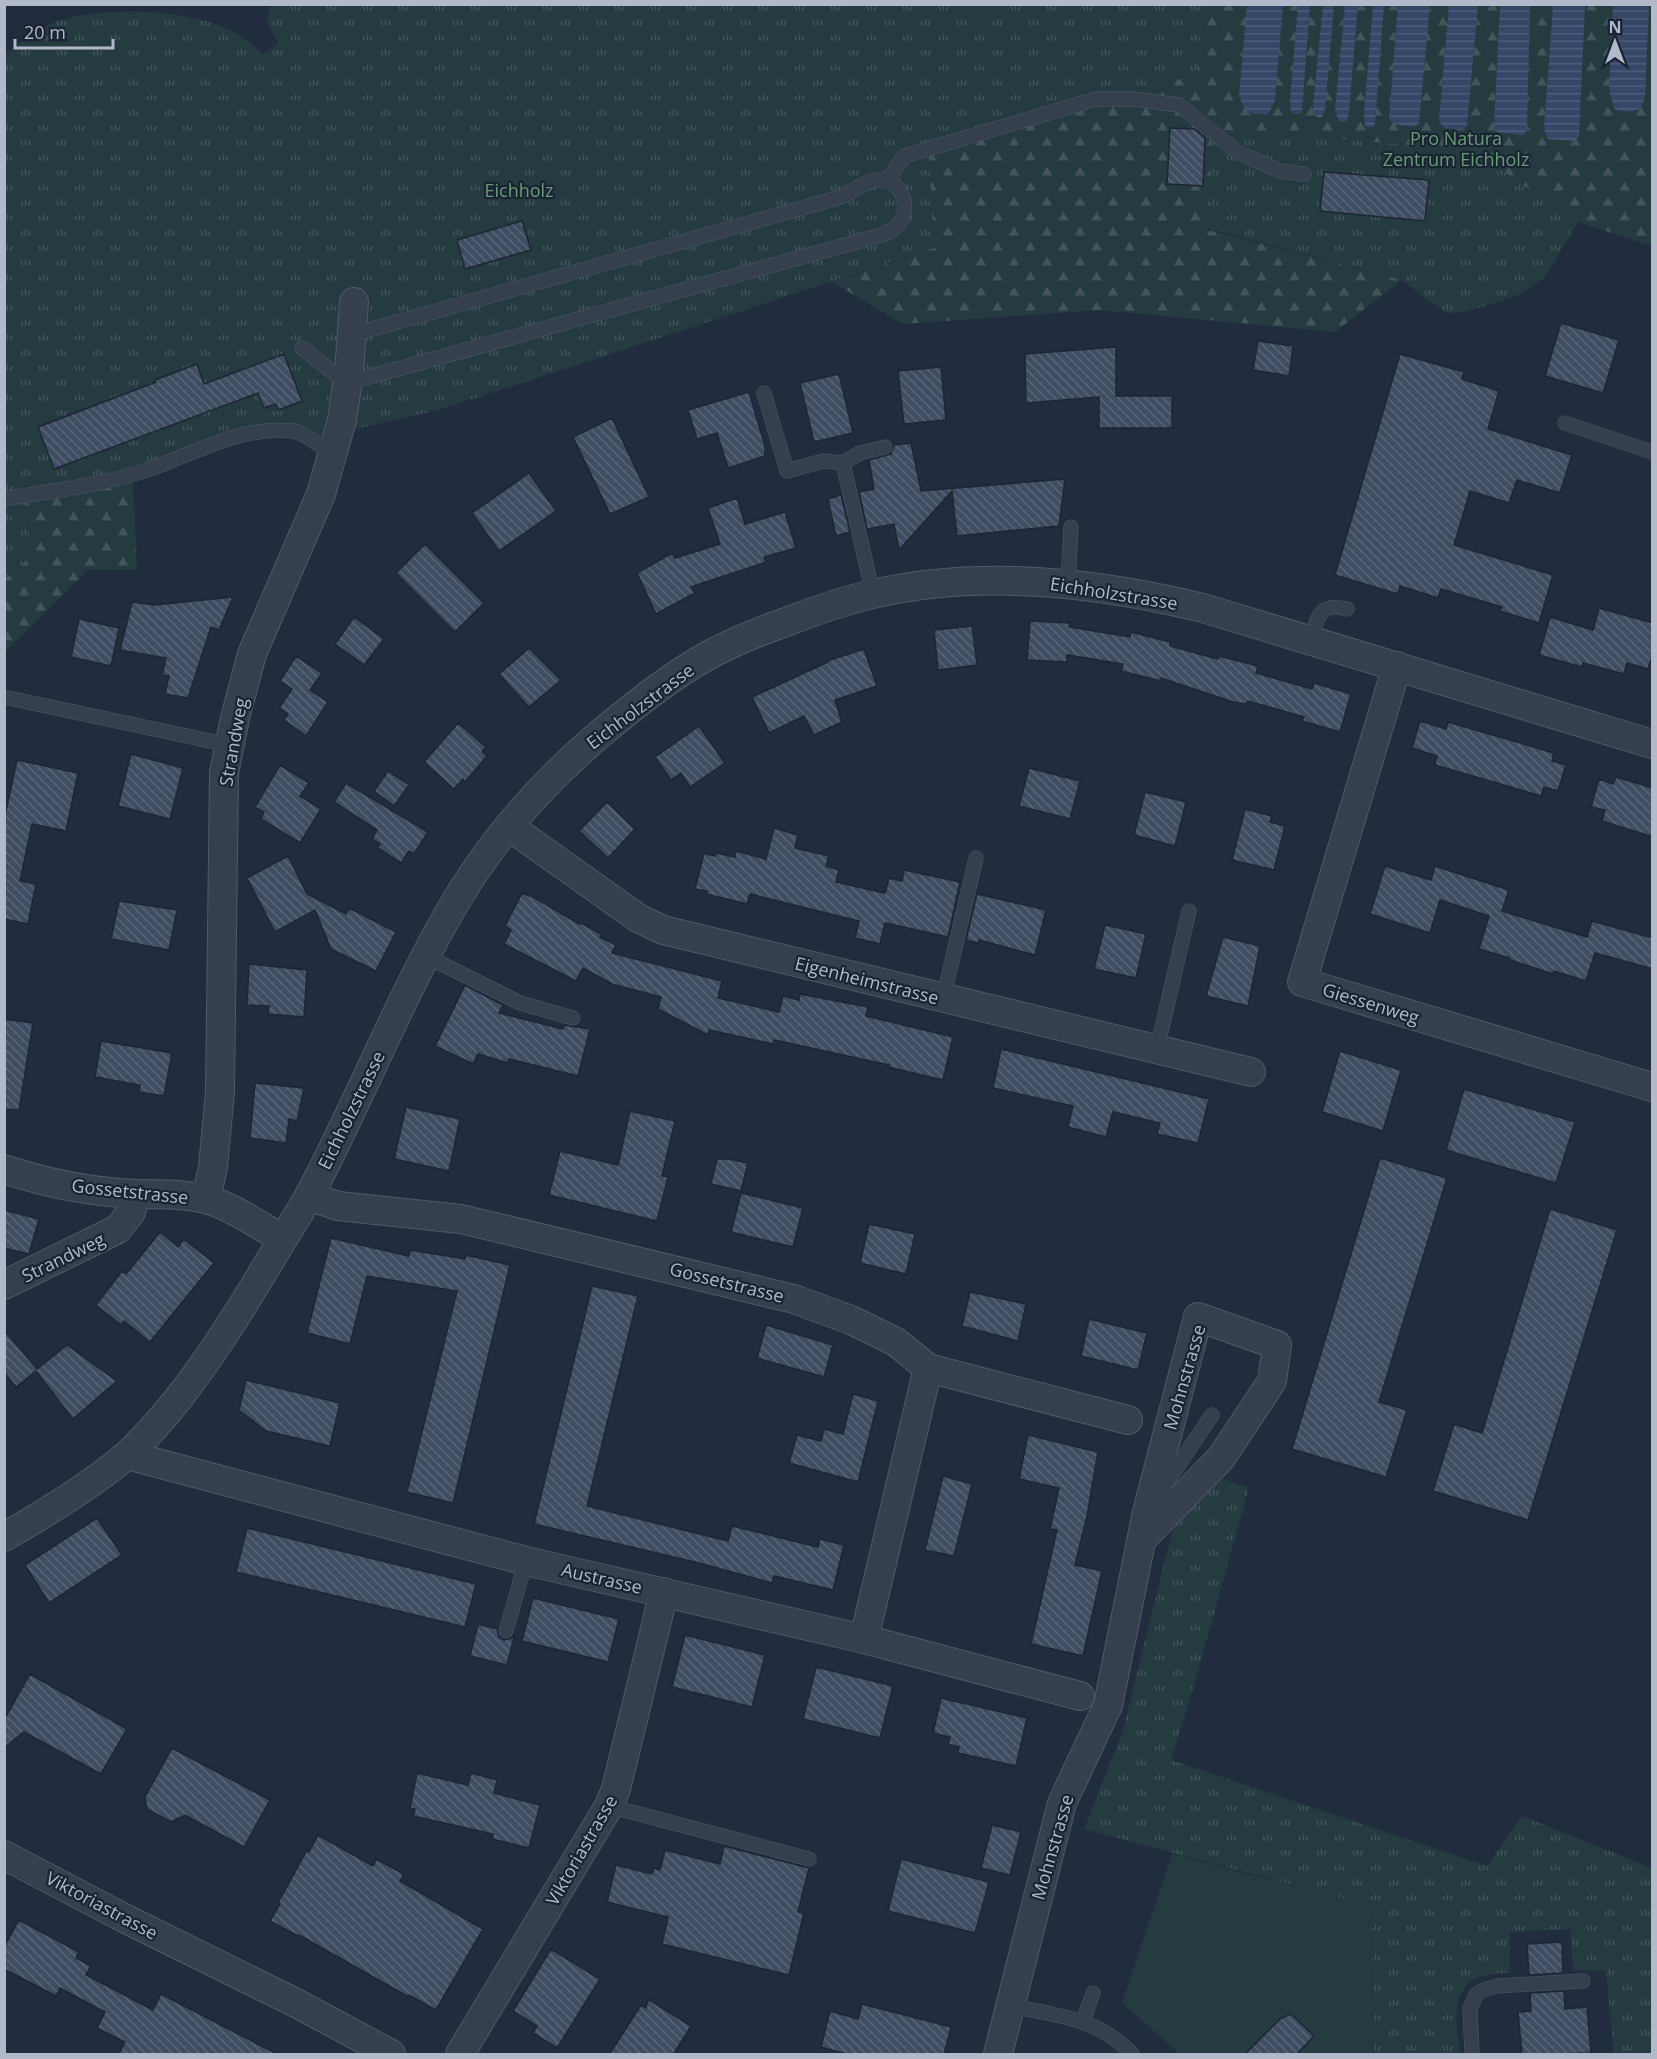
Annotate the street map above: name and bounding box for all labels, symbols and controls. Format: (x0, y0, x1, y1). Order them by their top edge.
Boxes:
scale bar (15, 12, 112, 50)
north arrow (1585, 12, 1645, 72)
text: N (1608, 16, 1622, 38)
text: 20 m (24, 20, 66, 44)
park label: Pro Natura Zentrum Eichholz (1383, 126, 1529, 171)
park label: Eichholz (484, 178, 554, 202)
street label: Eichholzstrasse (1049, 571, 1179, 615)
street label: Eichholzstrasse (581, 658, 699, 754)
street label: Strandweg (213, 696, 253, 788)
street label: Eigenheimstrasse (793, 951, 941, 1009)
street label: Giessenweg (1320, 977, 1422, 1029)
street label: Eichholzstrasse (312, 1047, 390, 1173)
street label: Gossetstrasse (70, 1173, 190, 1209)
street label: Strandweg (18, 1226, 109, 1287)
street label: Gossetstrasse (667, 1256, 787, 1308)
street label: Mohnstrasse (1157, 1321, 1211, 1433)
street label: Austrasse (559, 1557, 645, 1599)
street label: Viktoriastrasse (540, 1791, 622, 1909)
street label: Mohnstrasse (1025, 1791, 1079, 1903)
street label: Viktoriastrasse (42, 1865, 162, 1945)

